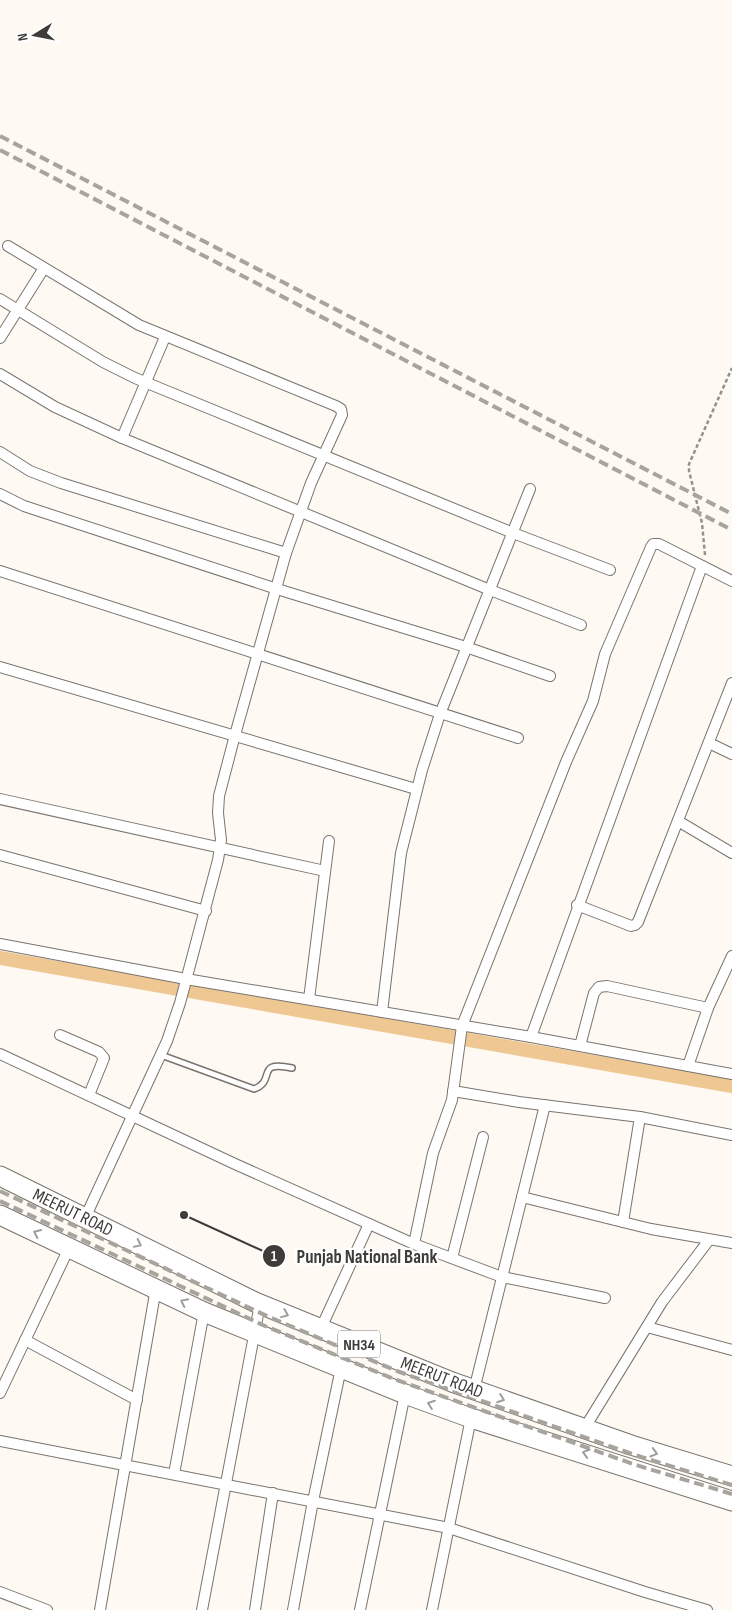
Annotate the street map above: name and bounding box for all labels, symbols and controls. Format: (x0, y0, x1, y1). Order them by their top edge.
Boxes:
north arrow (10, 10, 60, 60)
text: N (14, 32, 32, 42)
street label: MEERUT ROAD (29, 1184, 116, 1241)
one-way arrow (33, 1229, 42, 1239)
one-way arrow (133, 1238, 142, 1248)
callout: Punjab National Bank (261, 1239, 447, 1273)
text: Punjab National Bank (297, 1246, 437, 1269)
text: 1 (271, 1247, 277, 1266)
one-way arrow (180, 1298, 189, 1308)
one-way arrow (280, 1307, 289, 1318)
road number: NH34 (338, 1330, 380, 1358)
street label: MEERUT ROAD (398, 1352, 486, 1403)
one-way arrow (496, 1393, 505, 1403)
one-way arrow (427, 1400, 436, 1410)
one-way arrow (650, 1447, 658, 1457)
one-way arrow (582, 1449, 590, 1459)

